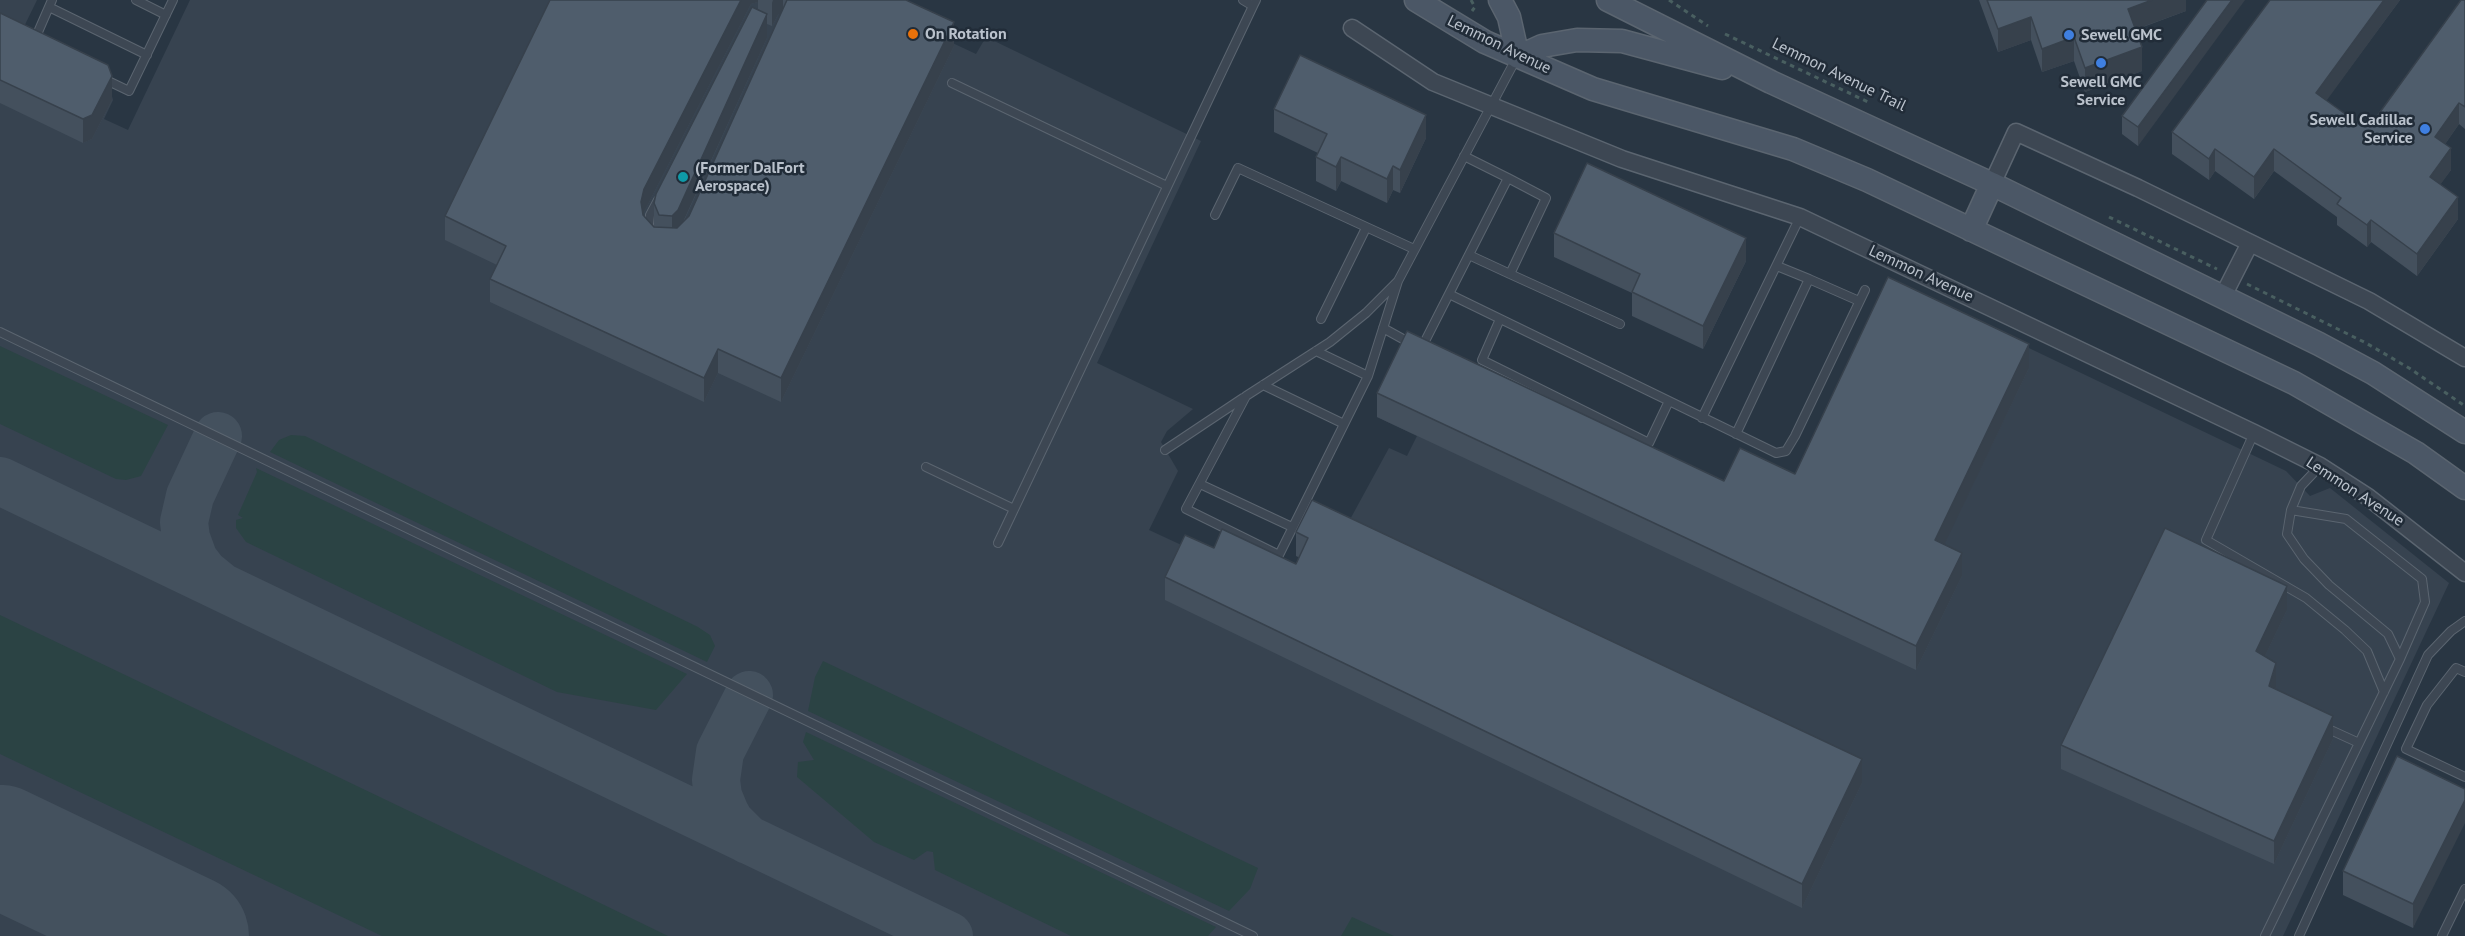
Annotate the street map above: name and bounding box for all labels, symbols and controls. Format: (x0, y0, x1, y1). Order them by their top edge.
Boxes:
street label: Lemmon Avenue (1444, 12, 1554, 78)
place label: On Rotation (925, 24, 1007, 44)
place label: Sewell GMC (2081, 25, 2162, 45)
marker: On Rotation (906, 27, 920, 41)
marker: Sewell GMC (2062, 28, 2076, 42)
street label: Lemmon Avenue Trail (1769, 34, 1909, 116)
marker: Sewell GMC Service (2094, 56, 2108, 70)
place label: Sewell GMC Service (2061, 72, 2141, 110)
place label: Sewell Cadillac Service (2310, 110, 2413, 148)
marker: Sewell Cadillac Service (2418, 122, 2432, 136)
place label: (Former DalFort Aerospace) (695, 158, 805, 196)
marker: (Former DalFort Aerospace) (676, 170, 690, 184)
street label: Lemmon Avenue (1866, 241, 1976, 307)
street label: Lemmon Avenue (2302, 453, 2408, 531)

